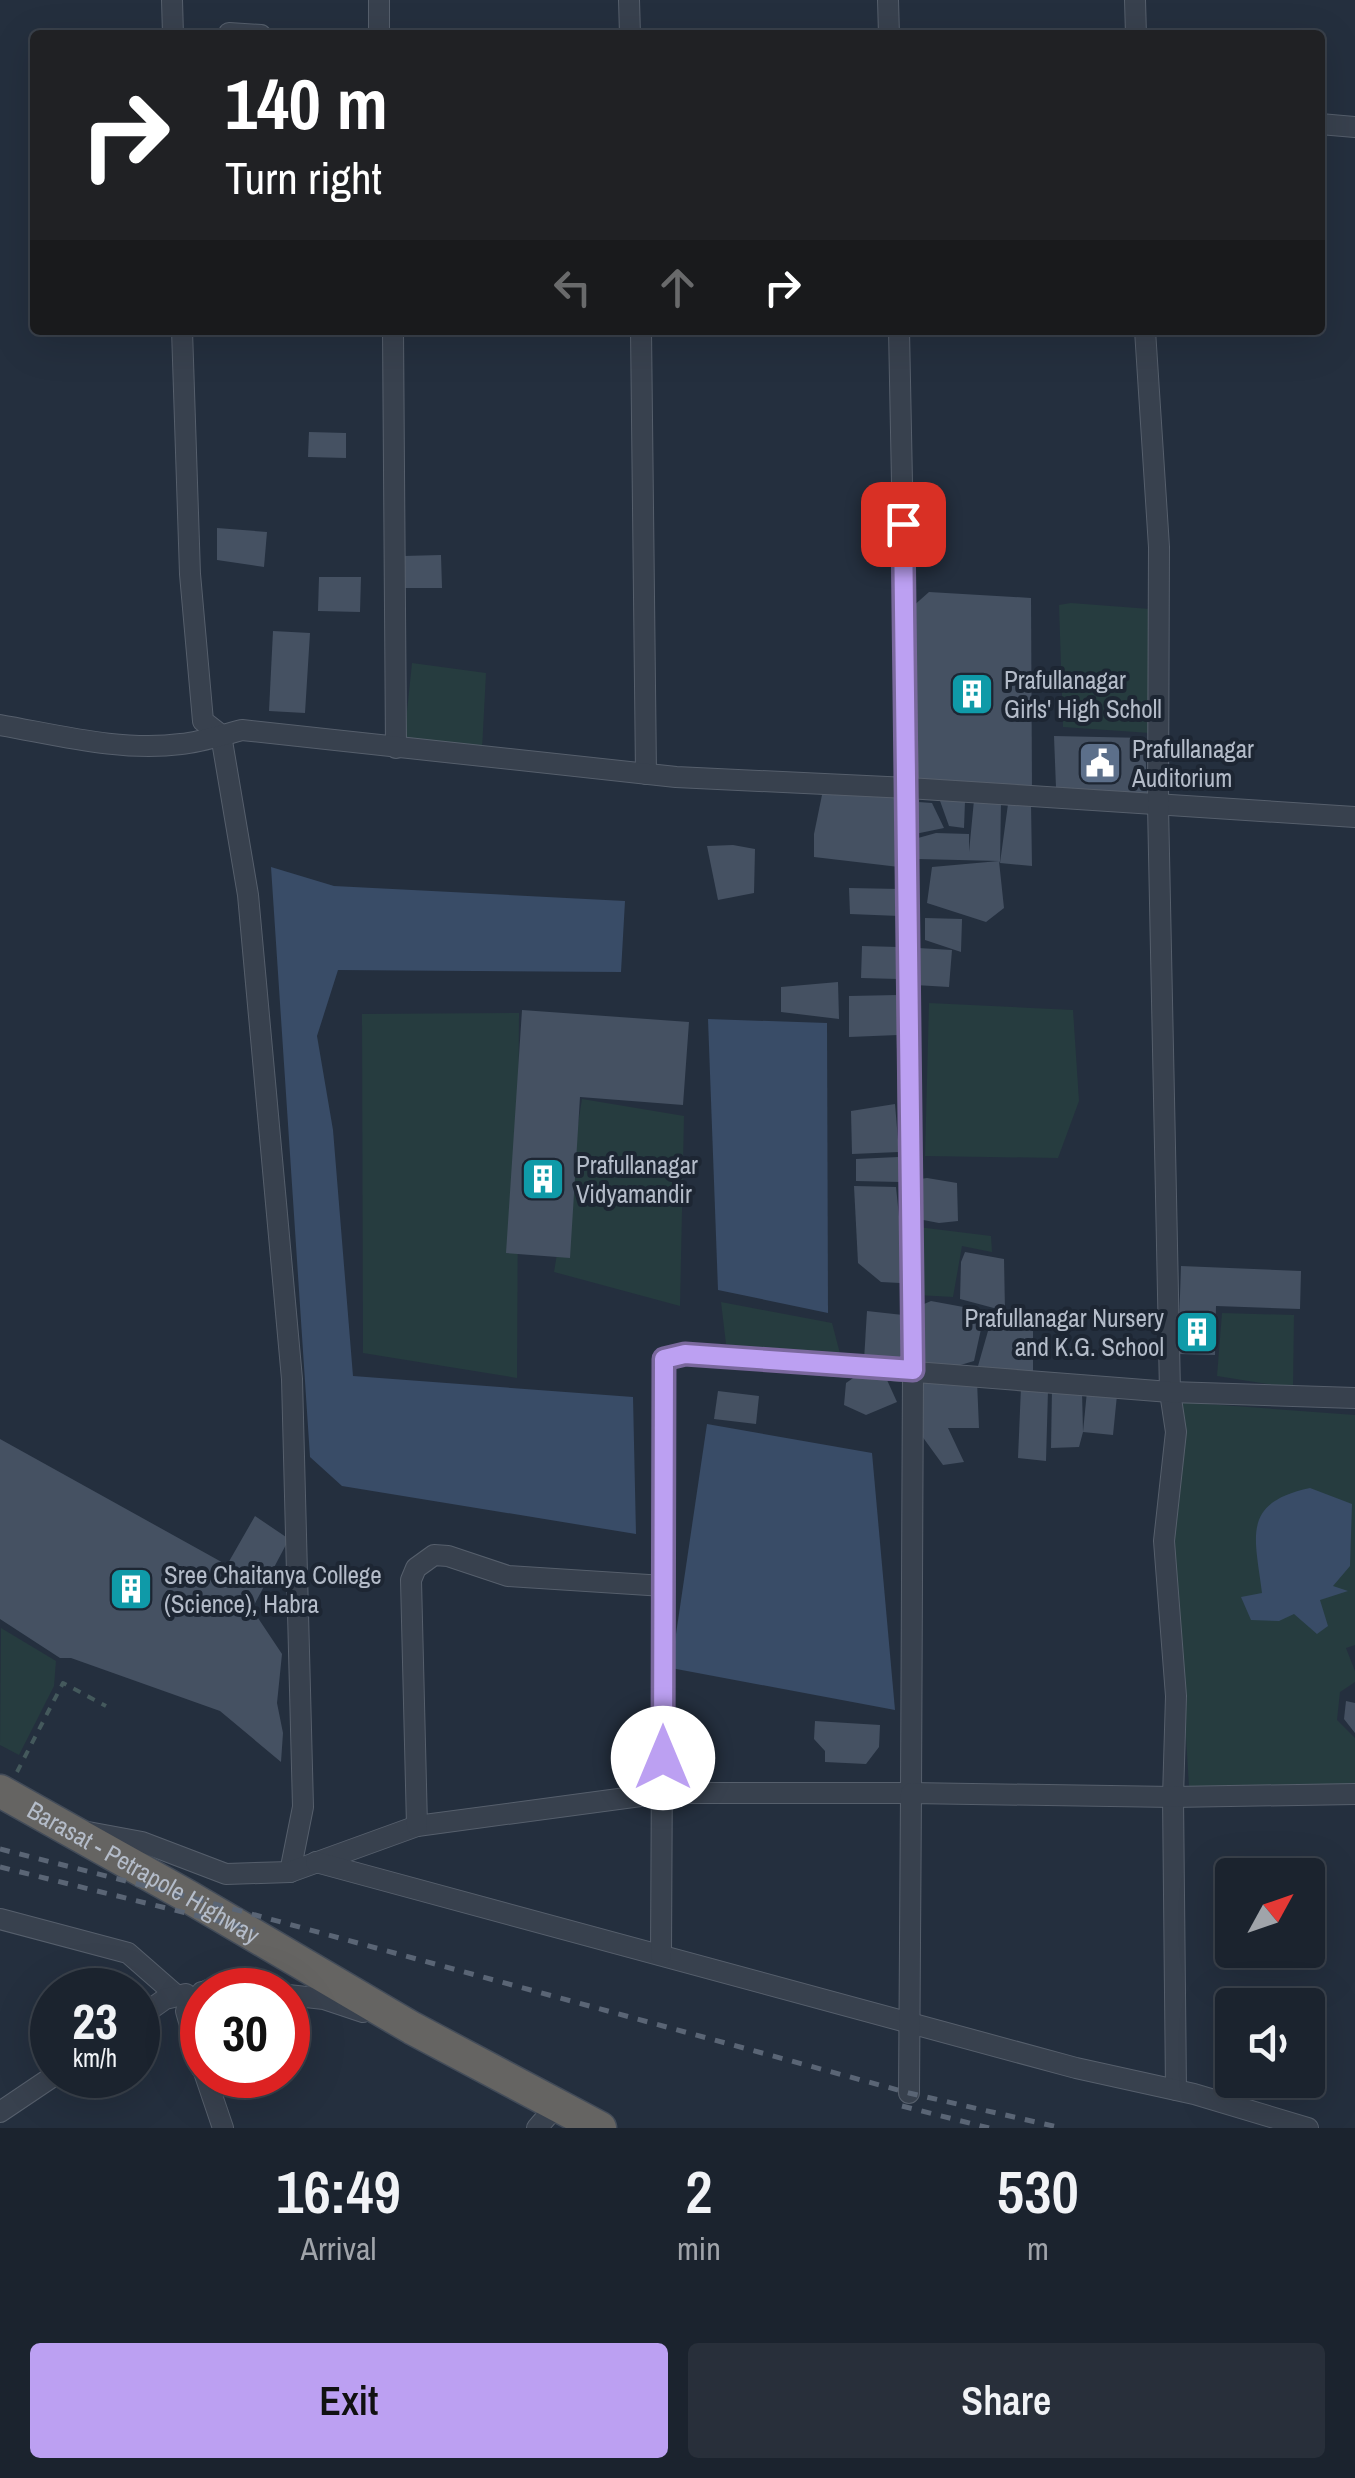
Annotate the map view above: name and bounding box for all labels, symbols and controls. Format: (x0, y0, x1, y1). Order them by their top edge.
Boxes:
text: 140 m (225, 57, 388, 151)
icon: right (60, 70, 190, 200)
text: Turn right (225, 147, 382, 208)
icon: left (545, 260, 600, 315)
icon: ahead (650, 260, 705, 315)
icon: right (755, 260, 810, 315)
pin (861, 482, 946, 567)
icon: arrive (876, 497, 931, 552)
place label: Prafullanagar Girls' High Scholl (1004, 663, 1162, 726)
building icon: Prafullanagar Girls' High Scholl (949, 671, 995, 717)
place label: Prafullanagar Auditorium (1131, 732, 1254, 795)
public building icon: Prafullanagar Auditorium (1077, 740, 1123, 786)
place label: Prafullanagar Vidyamandir (576, 1148, 698, 1211)
building icon: Prafullanagar Vidyamandir (520, 1156, 566, 1202)
place label: Prafullanagar Nursery and K.G. School (965, 1301, 1165, 1364)
building icon: Prafullanagar Nursery and K.G. School (1174, 1309, 1220, 1355)
place label: Sree Chaitanya College (Science), Habra (164, 1558, 382, 1621)
building icon: Sree Chaitanya College (Science), Habra (108, 1566, 154, 1612)
position arrow (611, 1706, 715, 1810)
street label: Barasat - Petrapole Highway (21, 1793, 267, 1952)
north arrow (1215, 1858, 1325, 1968)
map controls (1215, 1858, 1325, 2098)
speed limit sign: 30 (180, 1968, 310, 2098)
text: 23 (72, 1987, 118, 2055)
button: sound (1215, 1988, 1325, 2098)
text: km/h (73, 2041, 117, 2075)
text: 16:49 (276, 2151, 401, 2232)
text: 2 (685, 2151, 713, 2232)
text: 530 (997, 2151, 1079, 2232)
text: Arrival (301, 2227, 376, 2270)
text: min (677, 2227, 721, 2270)
text: m (1027, 2227, 1049, 2270)
button: Exit (30, 2343, 668, 2458)
button: Share (688, 2343, 1325, 2458)

